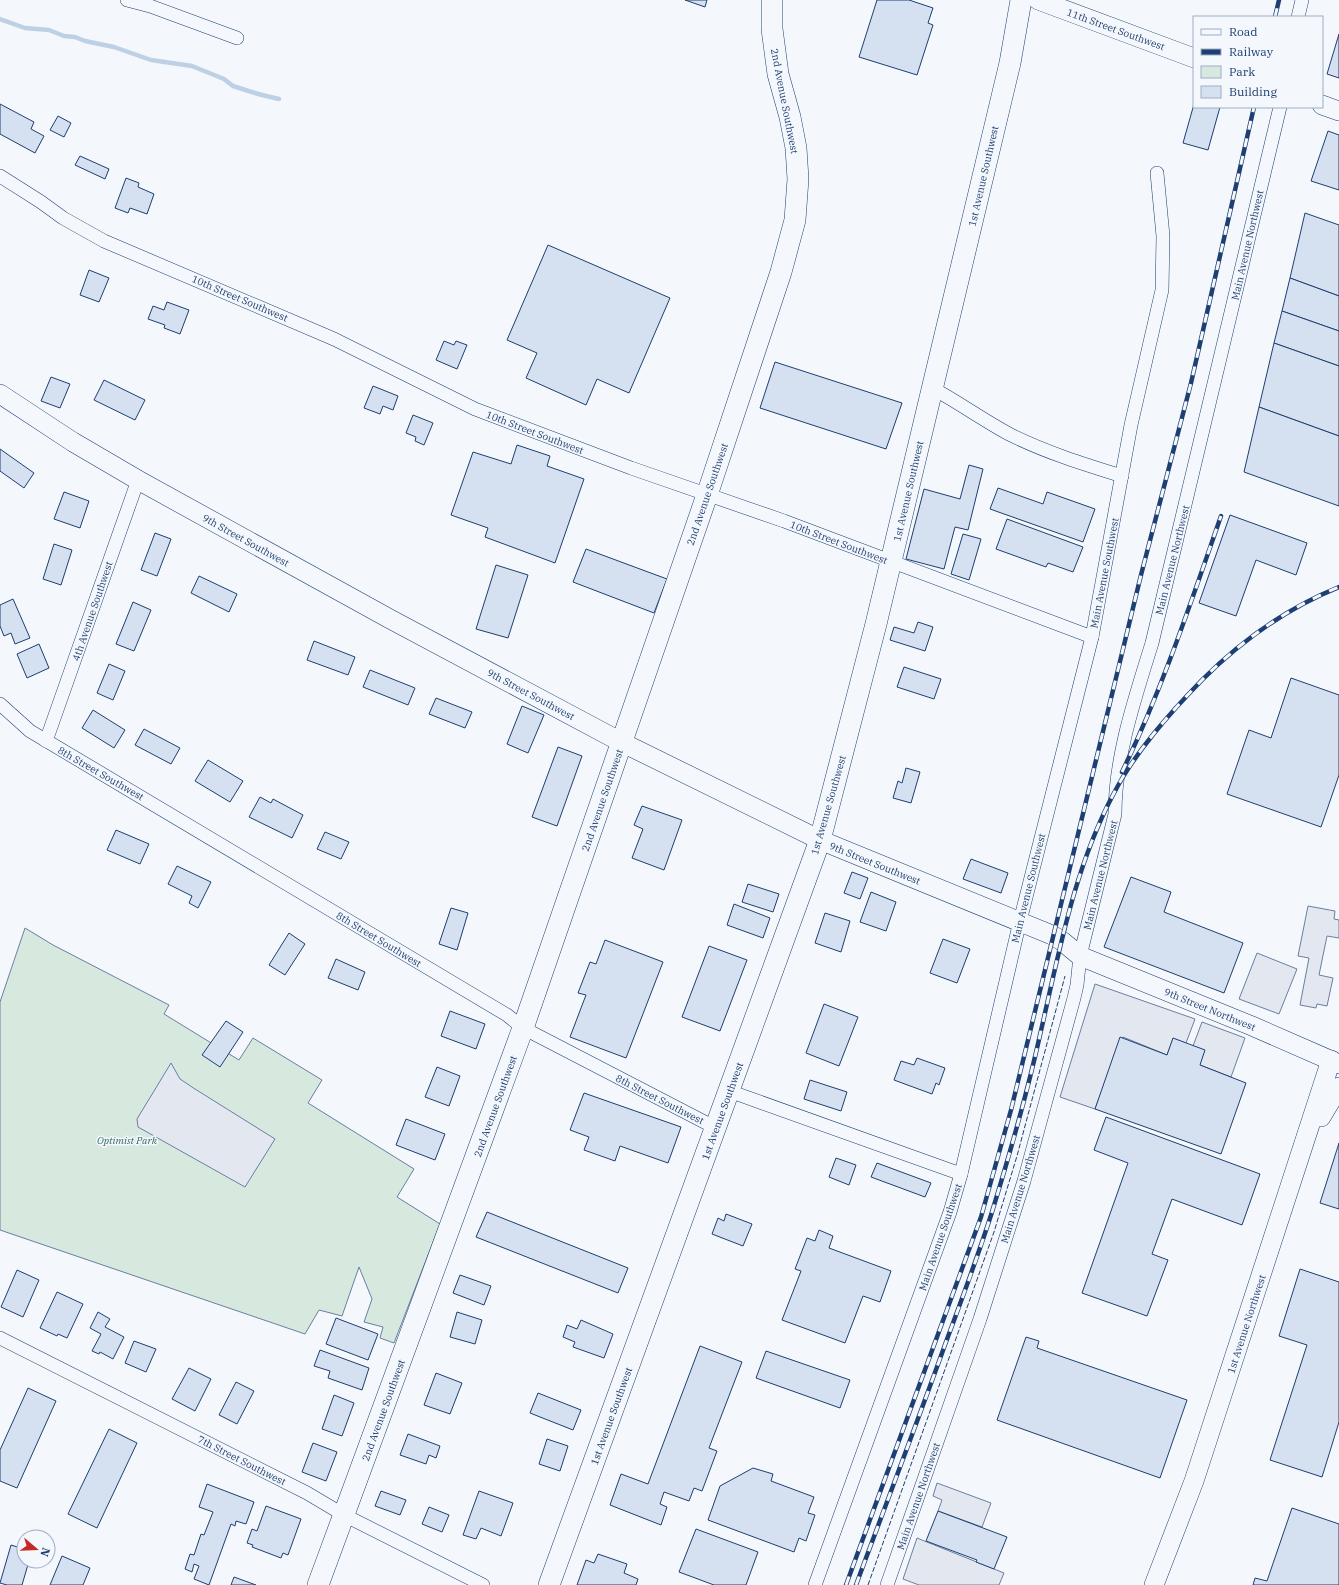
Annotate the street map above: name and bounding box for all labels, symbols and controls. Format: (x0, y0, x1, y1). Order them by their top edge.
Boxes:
street label: 11th Street Southwest (1065, 6, 1167, 53)
legend (1193, 16, 1323, 108)
text: Road (1229, 24, 1258, 39)
text: Railway (1229, 44, 1274, 59)
street label: 2nd Avenue Southwest (768, 47, 801, 155)
text: Park (1229, 64, 1255, 79)
text: Building (1229, 84, 1277, 99)
street label: 1st Avenue Southwest (966, 124, 1001, 228)
street label: Main Avenue Northwest (1229, 188, 1267, 301)
street label: 10th Street Southwest (190, 272, 290, 325)
street label: 10th Street Southwest (484, 408, 586, 457)
street label: 1st Avenue Southwest (891, 439, 926, 543)
street label: 2nd Avenue Southwest (684, 441, 731, 547)
street label: Main Avenue Northwest (1153, 504, 1193, 616)
street label: 9th Street Southwest (200, 511, 292, 570)
street label: Main Avenue Southwest (1087, 516, 1122, 629)
street label: 10th Street Southwest (788, 518, 890, 567)
street label: 4th Avenue Southwest (69, 559, 116, 663)
street label: 9th Street Southwest (485, 666, 577, 723)
street label: 8th Street Southwest (55, 743, 147, 804)
street label: 2nd Avenue Southwest (579, 747, 626, 853)
street label: 1st Avenue Southwest (808, 753, 849, 856)
street label: Main Avenue Northwest (1081, 819, 1121, 931)
street label: Main Avenue Southwest (1009, 832, 1048, 944)
street label: 9th Street Southwest (827, 839, 923, 888)
street label: 8th Street Southwest (334, 909, 424, 970)
street label: 9th Street Northwest (1162, 985, 1258, 1034)
street label: 2nd Avenue Southwest (471, 1053, 520, 1159)
street label: 1st Avenue Southwest (699, 1060, 746, 1162)
street label: 8th Street Southwest (613, 1072, 706, 1128)
street label: Main Avenue Northwest (998, 1133, 1043, 1245)
park label: Optimist Park (97, 1134, 158, 1147)
street label: Main Avenue Southwest (916, 1182, 965, 1292)
street label: 1st Avenue Northwest (1224, 1273, 1269, 1375)
street label: 2nd Avenue Southwest (359, 1357, 408, 1463)
street label: 1st Avenue Southwest (588, 1365, 635, 1467)
street label: 7th Street Southwest (195, 1433, 288, 1489)
street label: Main Avenue Northwest (894, 1440, 943, 1551)
north arrow (16, 1529, 56, 1569)
text: N (37, 1546, 53, 1559)

